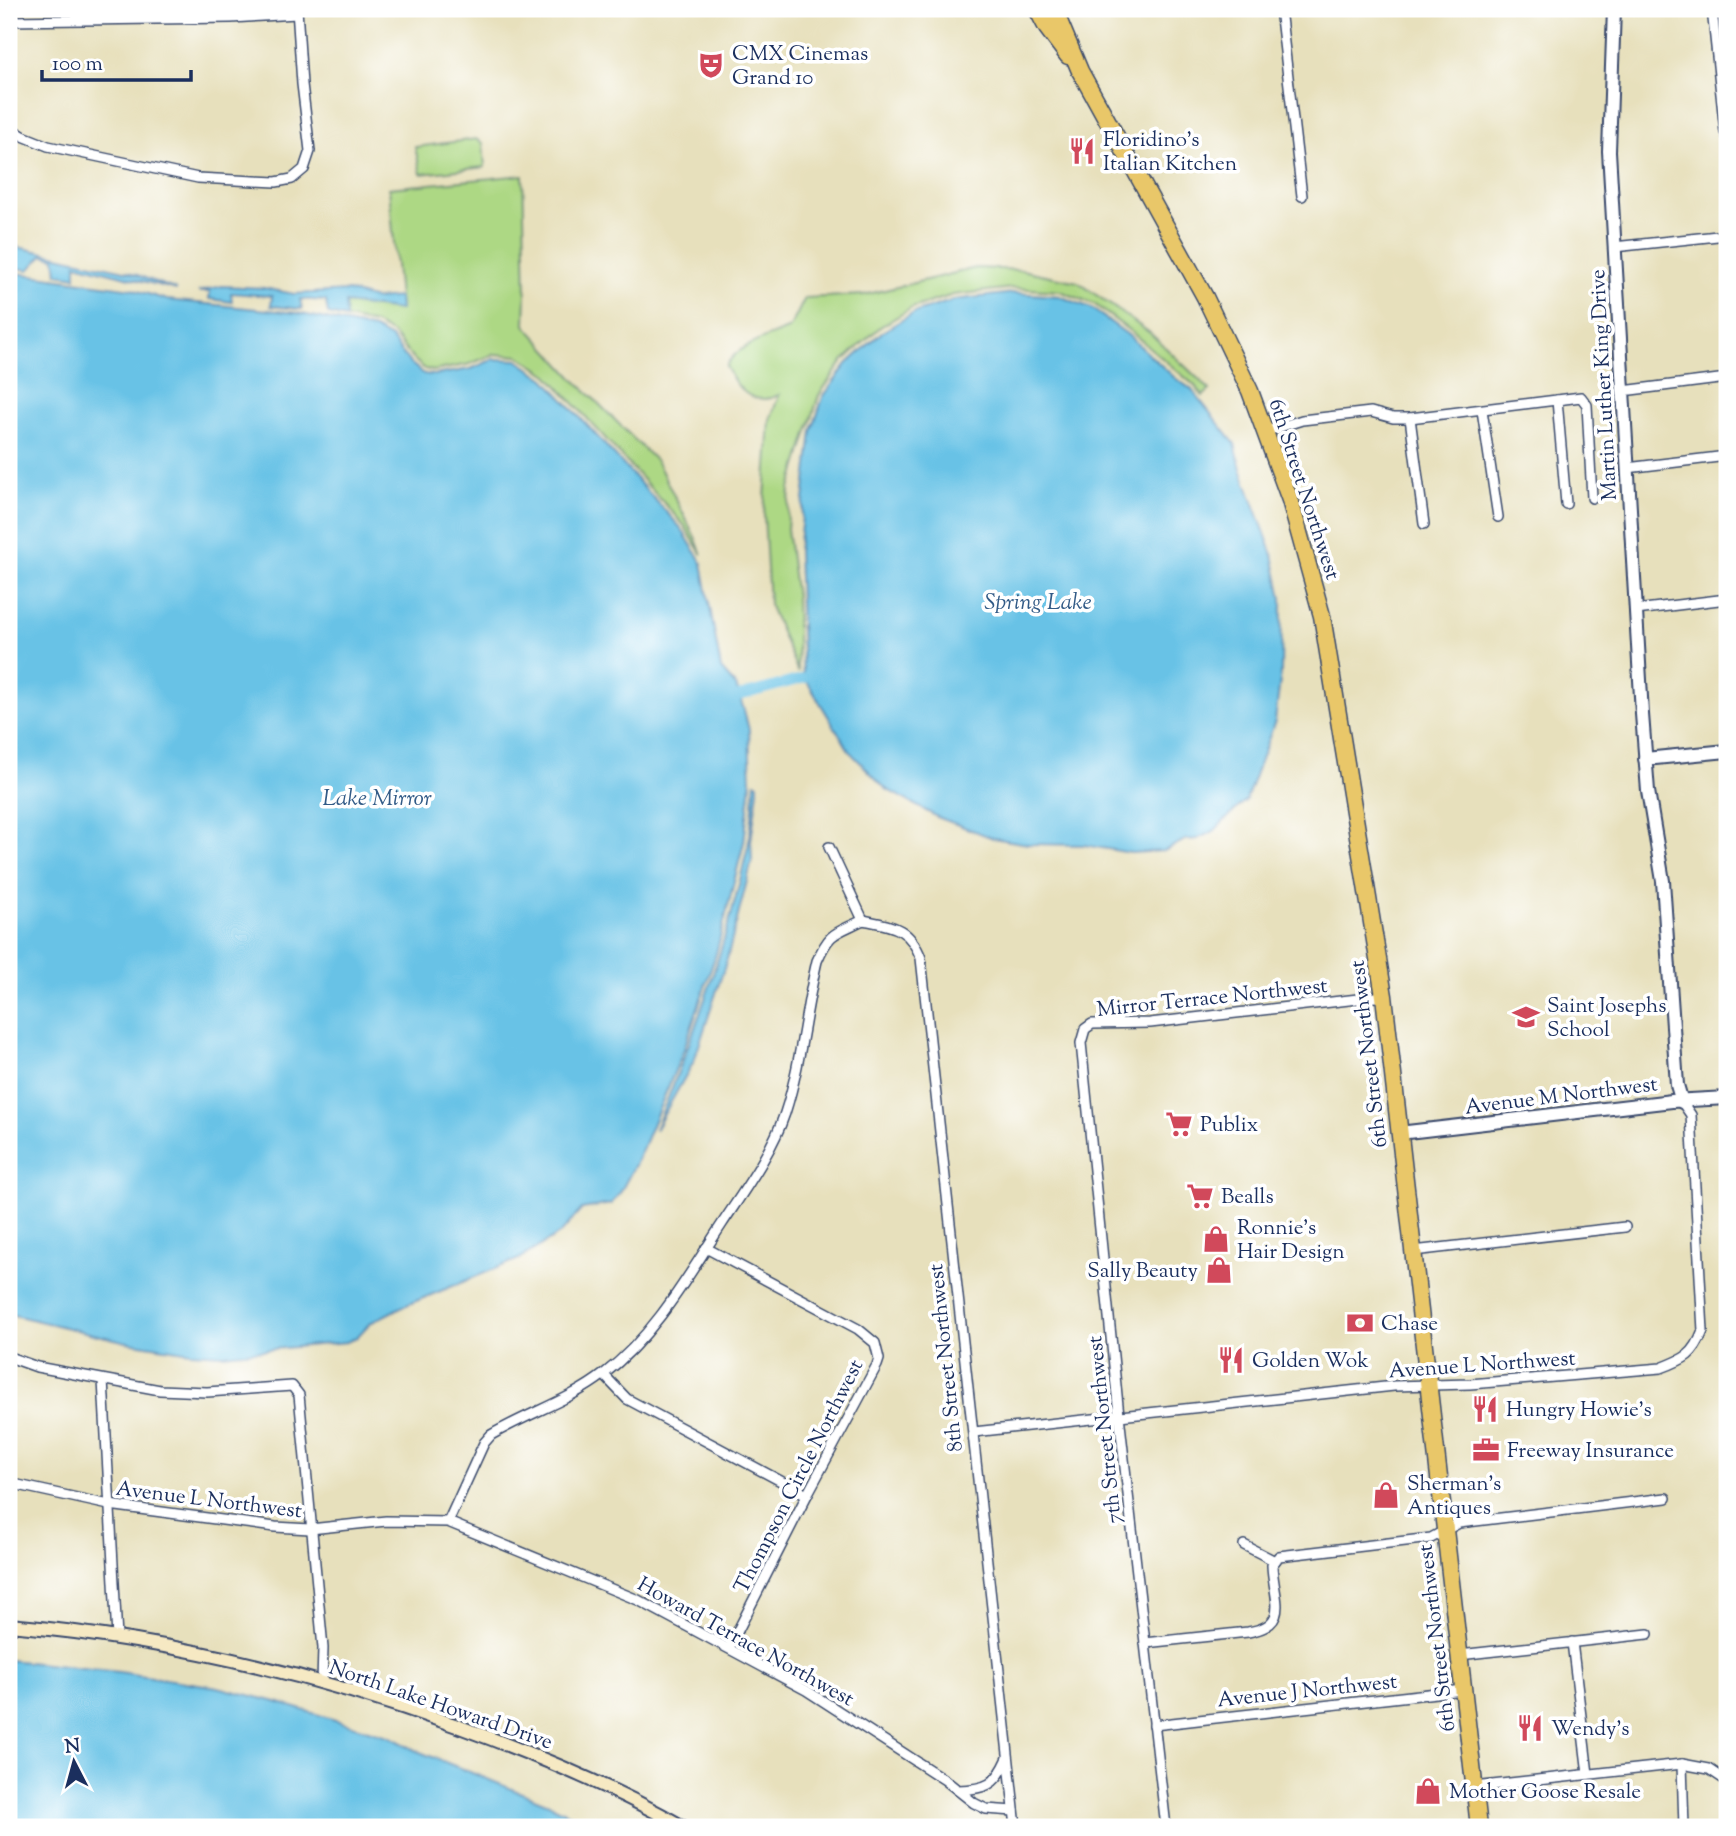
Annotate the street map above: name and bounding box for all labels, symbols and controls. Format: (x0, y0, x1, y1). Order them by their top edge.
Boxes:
scale bar (42, 38, 191, 82)
place label: CMX Cinemas Grand 10 (732, 40, 868, 94)
text: 100 m (52, 50, 103, 80)
theatre icon: CMX Cinemas Grand 10 (696, 50, 726, 80)
place label: Floridino’s Italian Kitchen (1103, 126, 1237, 180)
restaurant icon: Floridino’s Italian Kitchen (1067, 136, 1097, 166)
street label: Martin Luther King Drive (1584, 269, 1626, 501)
street label: 6th Street Northwest (1260, 395, 1346, 584)
water label: Spring Lake (984, 587, 1092, 620)
water label: Lake Mirror (322, 783, 432, 816)
street label: 6th Street Northwest (1344, 958, 1396, 1149)
street label: Mirror Terrace Northwest (1095, 972, 1329, 1026)
place label: Saint Josephs School (1547, 992, 1667, 1046)
school or university icon: Saint Josephs School (1511, 1002, 1541, 1032)
street label: Avenue M Northwest (1463, 1070, 1659, 1124)
supermarket icon: Publix (1164, 1109, 1194, 1139)
place label: Publix (1200, 1111, 1258, 1141)
supermarket icon: Bealls (1185, 1181, 1215, 1211)
place label: Bealls (1221, 1183, 1274, 1213)
place label: Ronnie's Hair Design (1237, 1214, 1345, 1268)
shop icon: Ronnie's Hair Design (1201, 1224, 1231, 1254)
shop icon: Sally Beauty (1204, 1255, 1234, 1285)
place label: Sally Beauty (1087, 1257, 1199, 1287)
street label: 8th Street Northwest (922, 1262, 972, 1453)
bank icon: Chase (1345, 1308, 1375, 1338)
place label: Chase (1381, 1310, 1438, 1340)
street label: 7th Street Northwest (1081, 1334, 1131, 1525)
restaurant icon: Golden Wok (1216, 1345, 1246, 1375)
street label: Avenue L Northwest (1388, 1345, 1577, 1387)
place label: Golden Wok (1252, 1347, 1369, 1377)
street label: Thompson Circle Northwest (728, 1355, 872, 1599)
restaurant icon: Hungry Howie's (1470, 1394, 1500, 1424)
place label: Hungry Howie's (1506, 1396, 1652, 1426)
office icon: Freeway Insurance (1471, 1435, 1501, 1465)
place label: Freeway Insurance (1507, 1437, 1674, 1467)
place label: Sherman’s Antiques (1407, 1470, 1501, 1524)
street label: Avenue L Northwest (114, 1475, 303, 1527)
shop icon: Sherman’s Antiques (1371, 1480, 1401, 1510)
street label: 6th Street Northwest (1412, 1542, 1464, 1733)
street label: Howard Terrace Northwest (631, 1571, 859, 1715)
street label: North Lake Howard Drive (324, 1653, 556, 1758)
street label: Avenue J Northwest (1216, 1668, 1399, 1716)
restaurant icon: Wendy's (1515, 1713, 1545, 1743)
place label: Wendy's (1551, 1715, 1630, 1745)
north arrow (38, 1728, 108, 1798)
text: N (64, 1733, 81, 1762)
shop icon: Mother Goose Resale (1413, 1776, 1443, 1806)
place label: Mother Goose Resale (1449, 1778, 1641, 1808)

